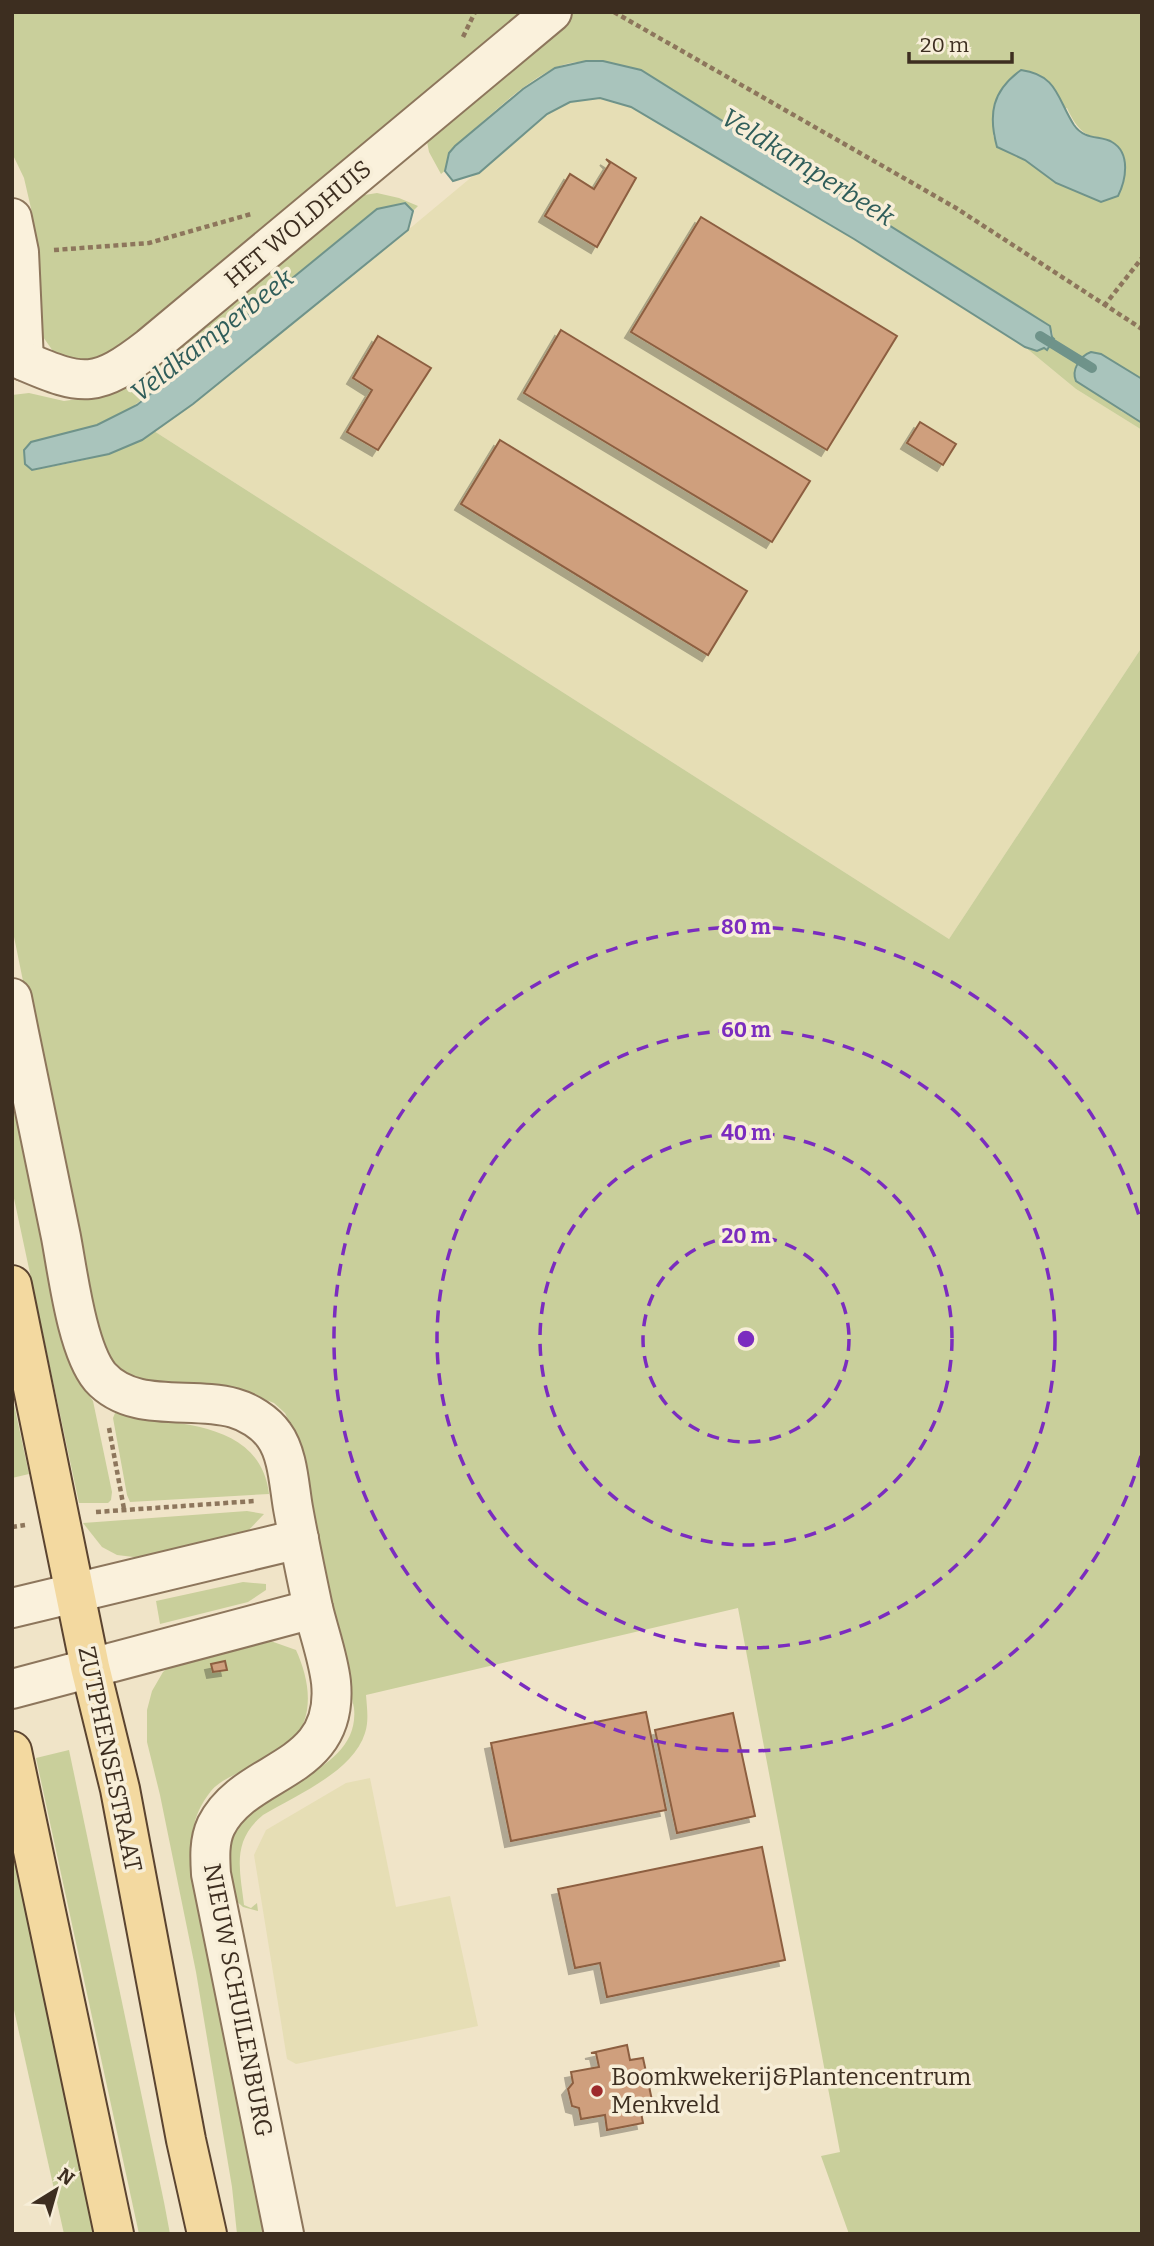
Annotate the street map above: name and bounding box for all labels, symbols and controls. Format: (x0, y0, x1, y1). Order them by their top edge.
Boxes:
scale bar (909, 21, 1012, 65)
text: 20 m (920, 32, 969, 58)
water label: Veldkamperbeek (716, 102, 901, 233)
street label: HET WOLDHUIS (219, 155, 377, 293)
water label: Veldkamperbeek (125, 262, 301, 409)
text: 80 m (721, 914, 771, 940)
text: 60 m (721, 1017, 771, 1043)
text: 40 m (721, 1120, 771, 1146)
text: 20 m (722, 1223, 770, 1249)
centre of rings (734, 1327, 758, 1351)
street label: ZUTPHENSESTRAAT (72, 1644, 148, 1874)
street label: NIEUW SCHUILENBURG (198, 1861, 278, 2139)
place label: Boomkwekerij&Plantencentrum Menkveld (611, 2063, 971, 2119)
marker: Boomkwekerij&Plantencentrum Menkveld (589, 2083, 605, 2099)
north arrow (21, 2155, 91, 2225)
text: N (53, 2163, 79, 2191)

